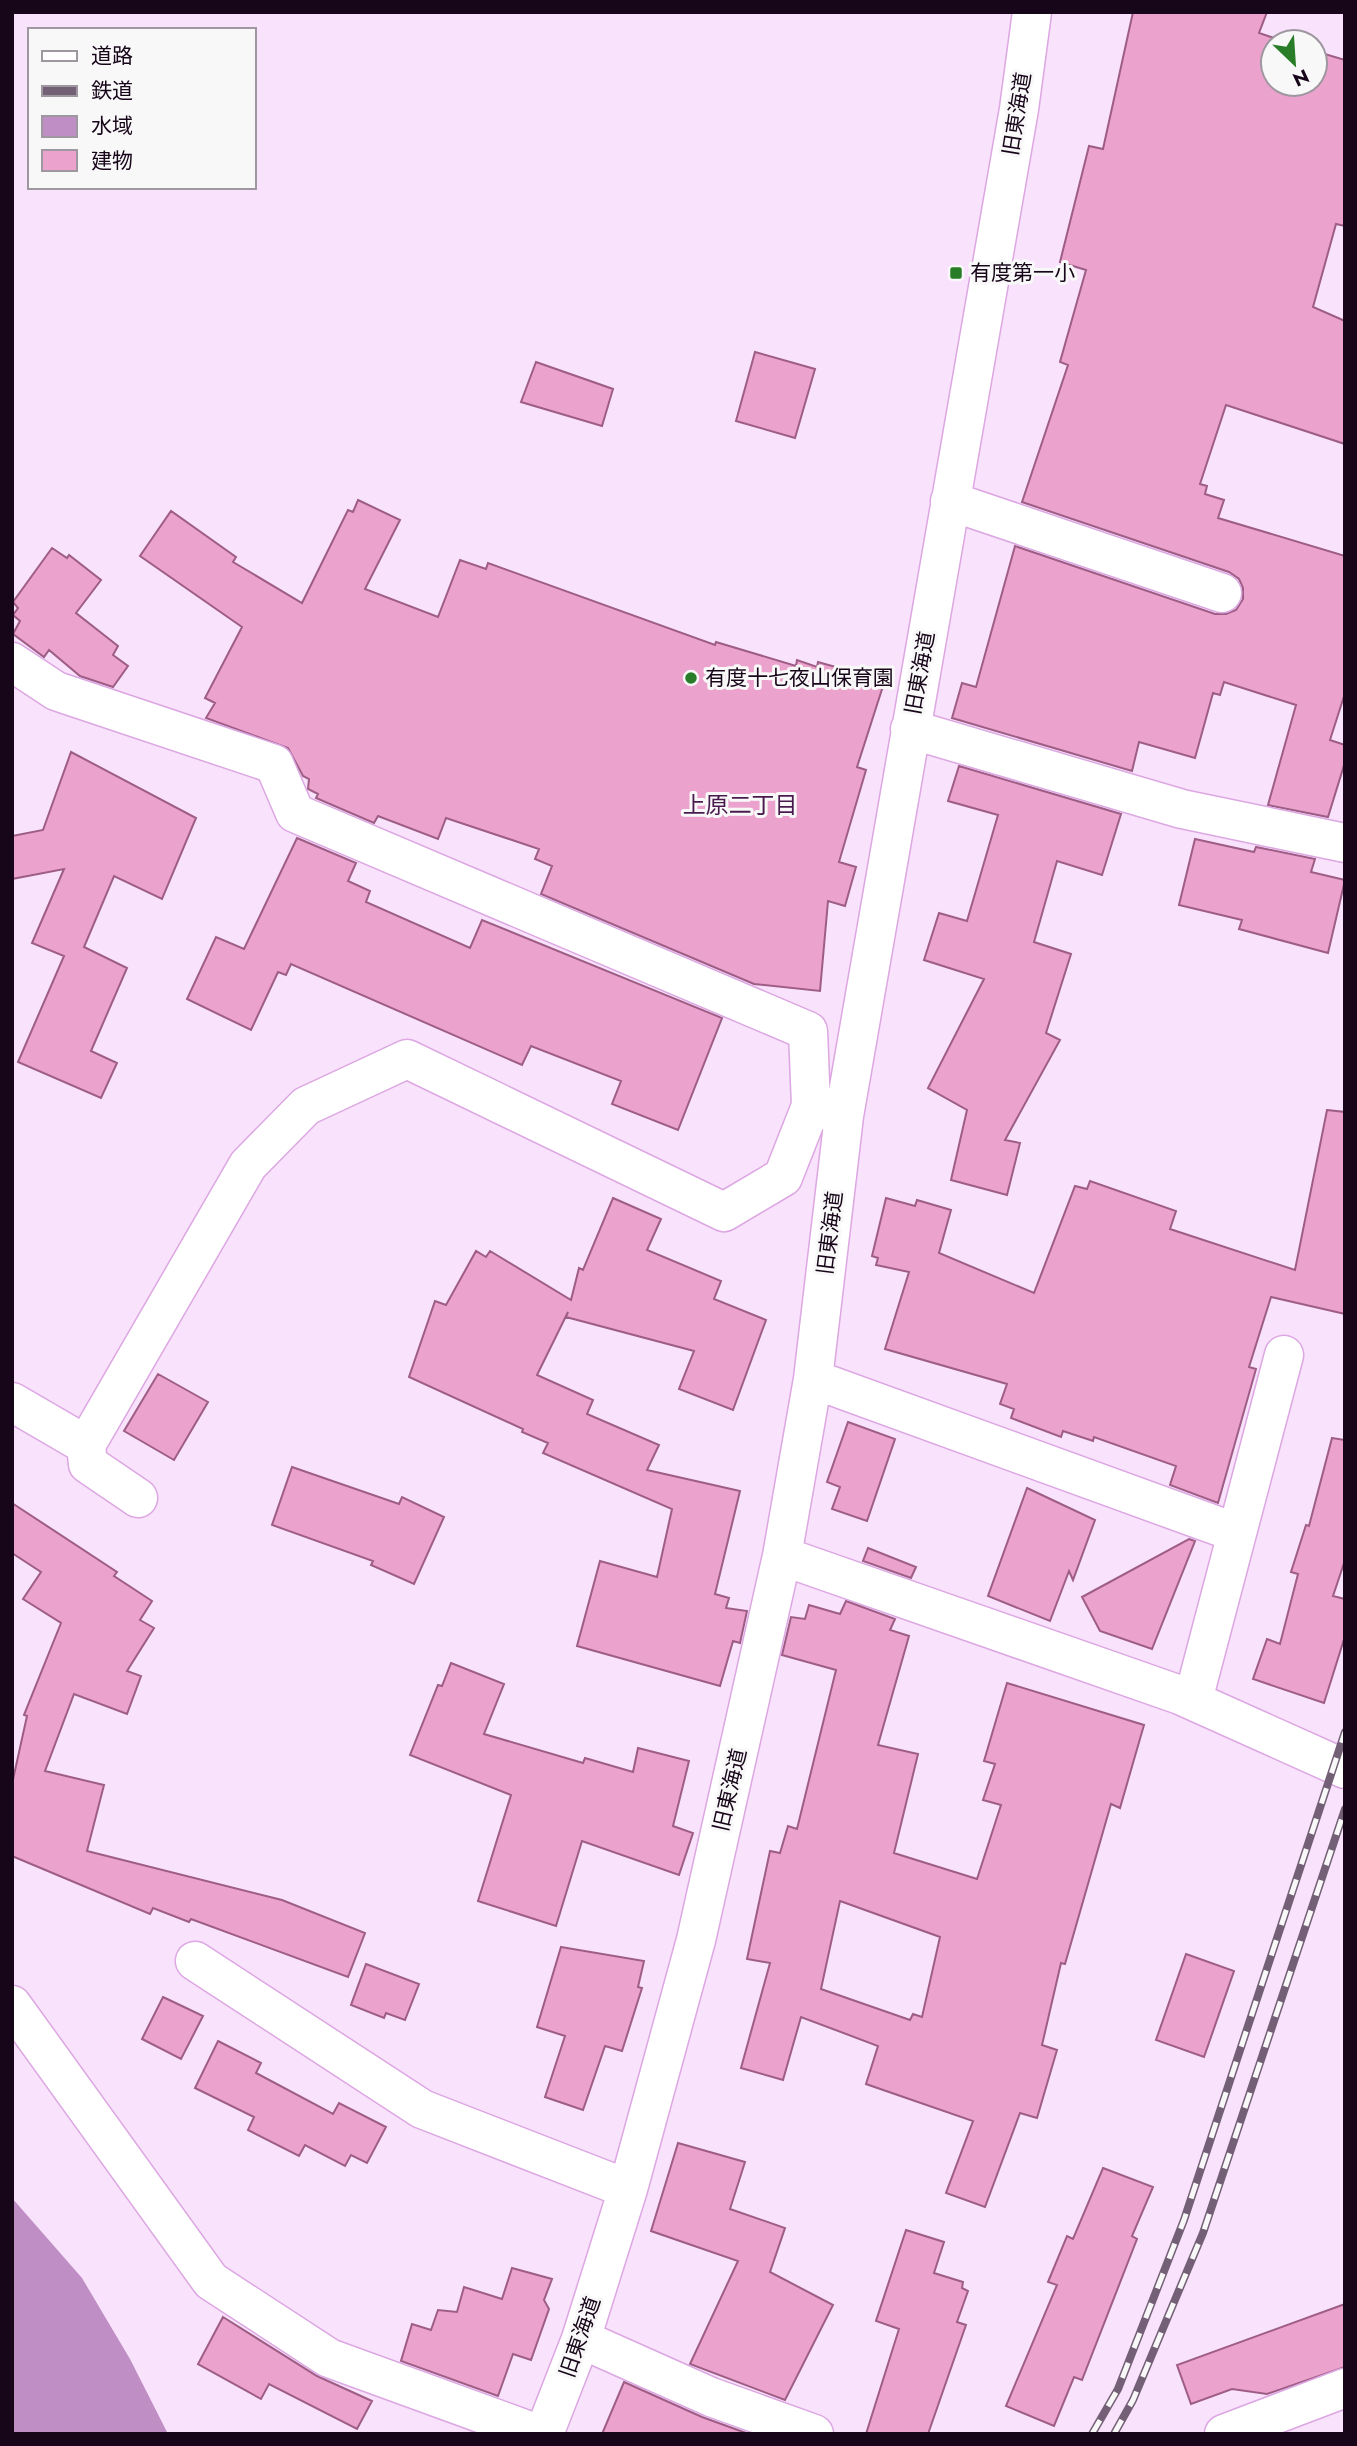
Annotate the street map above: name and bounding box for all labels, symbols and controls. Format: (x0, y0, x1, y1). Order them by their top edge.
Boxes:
legend (28, 28, 256, 189)
north arrow (1259, 28, 1329, 98)
text: 道路 (91, 41, 133, 71)
text: N (1288, 63, 1314, 93)
street label: 旧東海道 (996, 70, 1038, 158)
text: 鉄道 (91, 76, 133, 106)
text: 水域 (91, 111, 133, 141)
text: 建物 (91, 146, 133, 176)
place label: 有度第一小 (970, 258, 1075, 288)
marker: 有度第一小 (948, 265, 964, 281)
street label: 旧東海道 (898, 629, 942, 717)
place label: 有度十七夜山保育園 (705, 663, 894, 693)
marker: 有度十七夜山保育園 (683, 670, 699, 686)
district label: 上原二丁目 (683, 788, 798, 822)
street label: 旧東海道 (810, 1189, 850, 1277)
street label: 旧東海道 (706, 1746, 754, 1834)
street label: 旧東海道 (552, 2292, 608, 2382)

